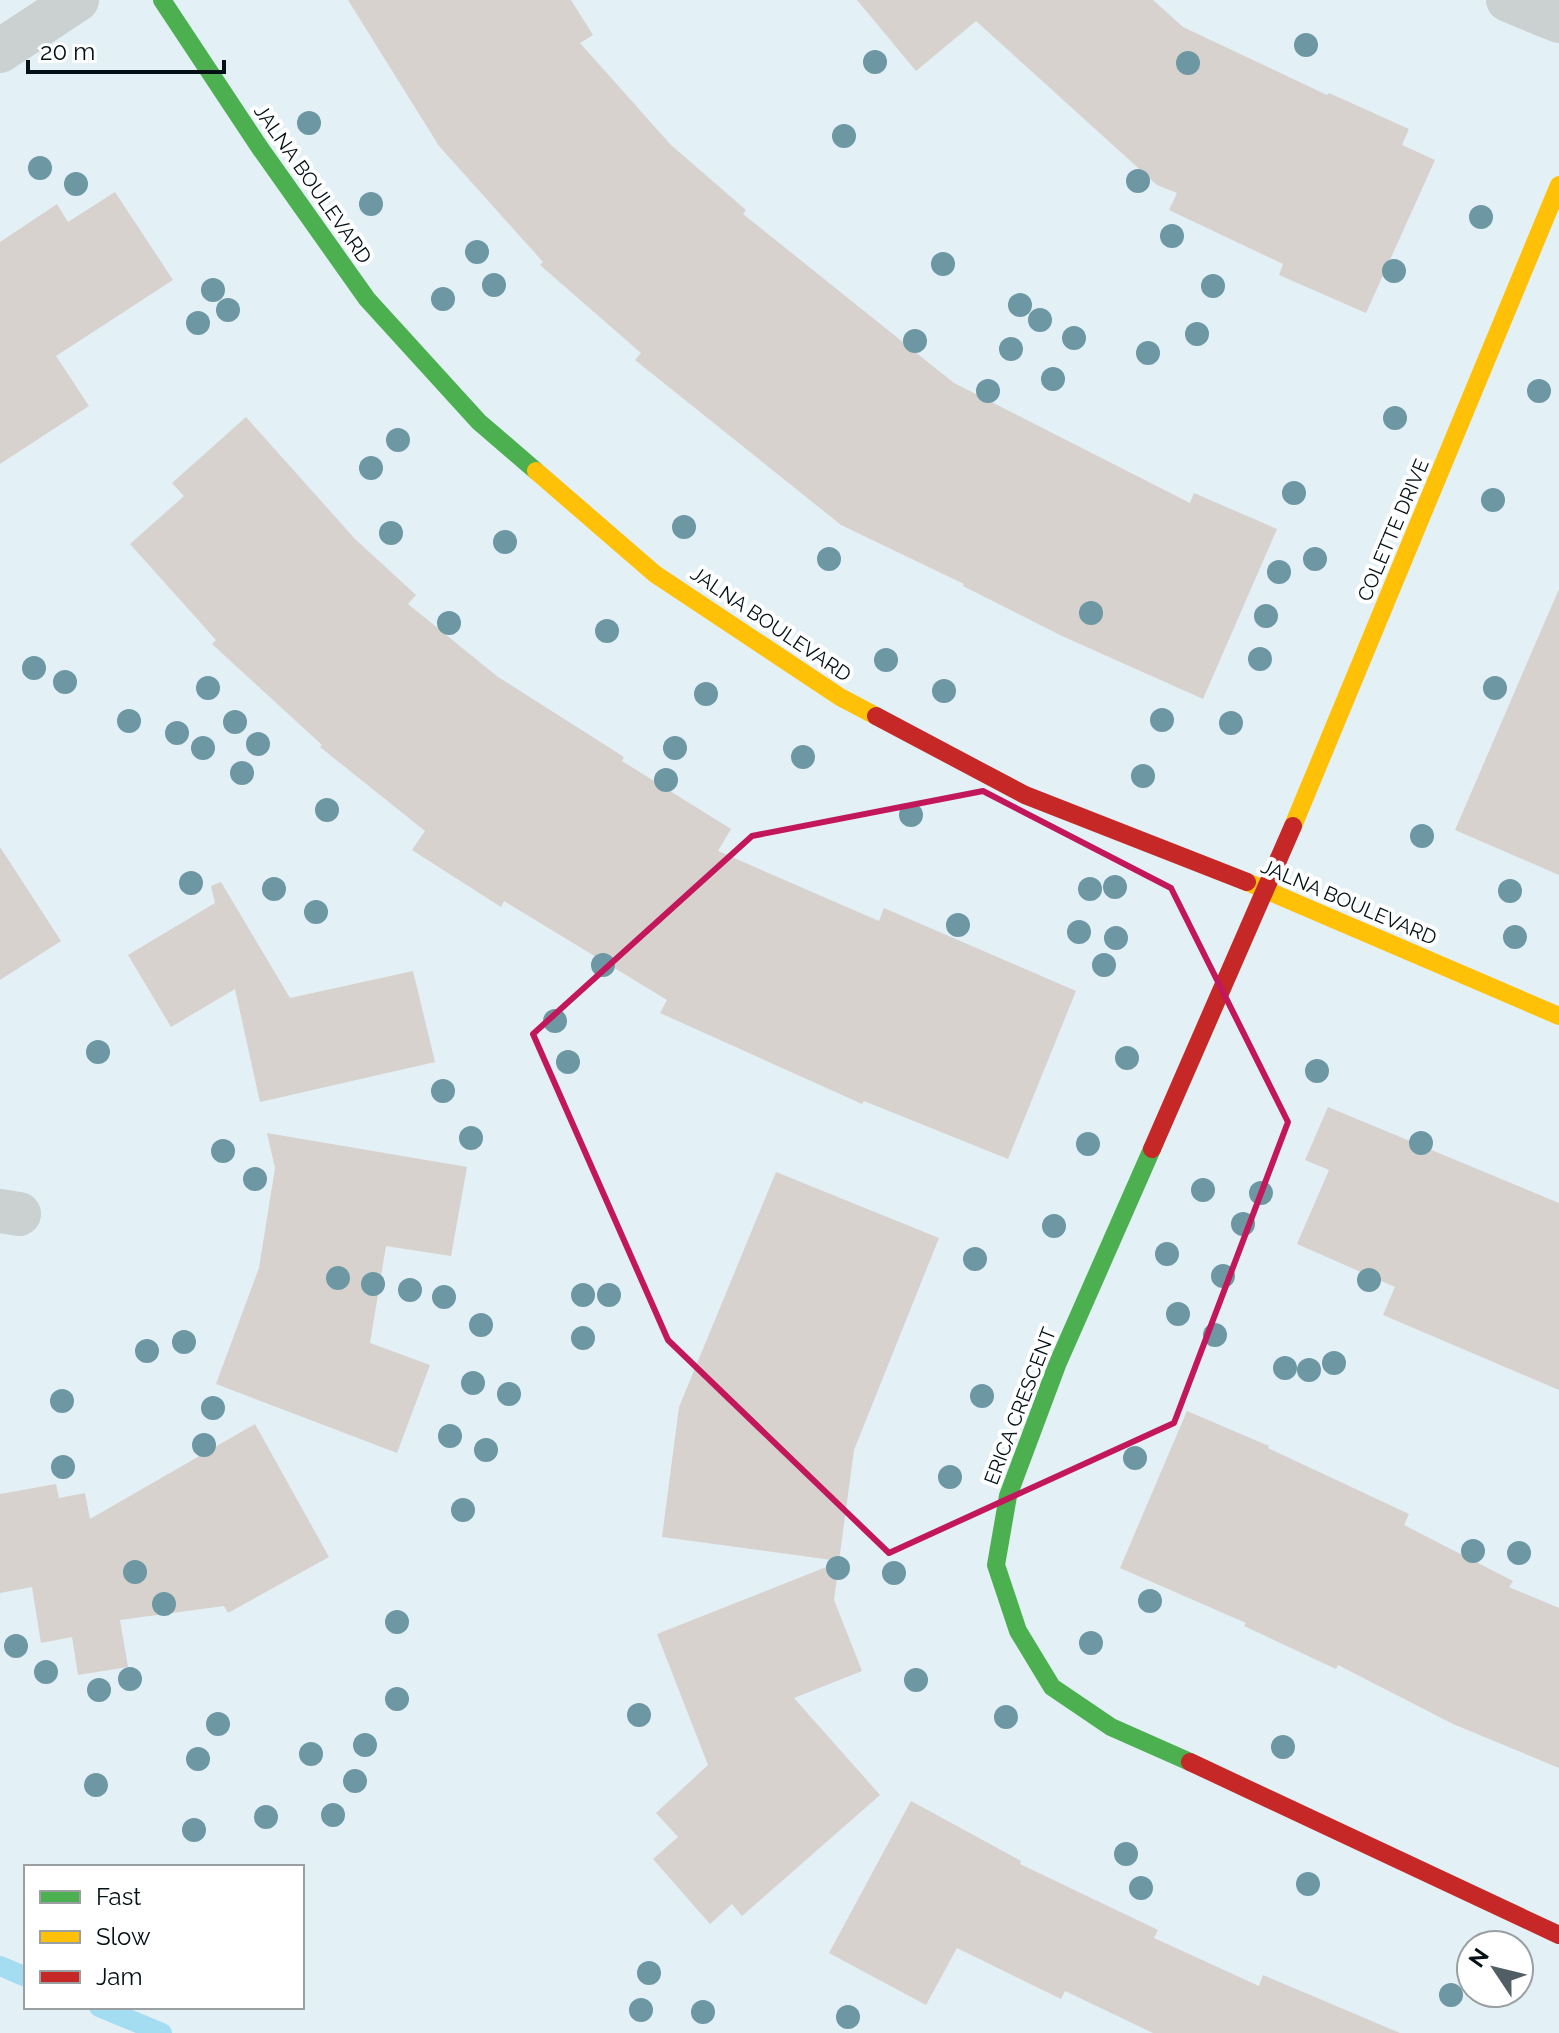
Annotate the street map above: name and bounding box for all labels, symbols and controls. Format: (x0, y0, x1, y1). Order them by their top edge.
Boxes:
scale bar (28, 24, 224, 74)
text: 20 m (40, 37, 95, 66)
street label: JALNA BOULEVARD (249, 100, 377, 268)
street label: COLETTE DRIVE (1352, 455, 1434, 605)
street label: JALNA BOULEVARD (686, 561, 856, 687)
street label: JALNA BOULEVARD (1258, 854, 1440, 950)
street label: ERICA CRESCENT (979, 1324, 1061, 1488)
legend (24, 1865, 304, 2009)
text: Fast (96, 1882, 141, 1911)
text: Slow (96, 1922, 151, 1951)
north arrow (1455, 1929, 1535, 2009)
text: N (1463, 1943, 1494, 1972)
text: Jam (96, 1962, 142, 1991)

